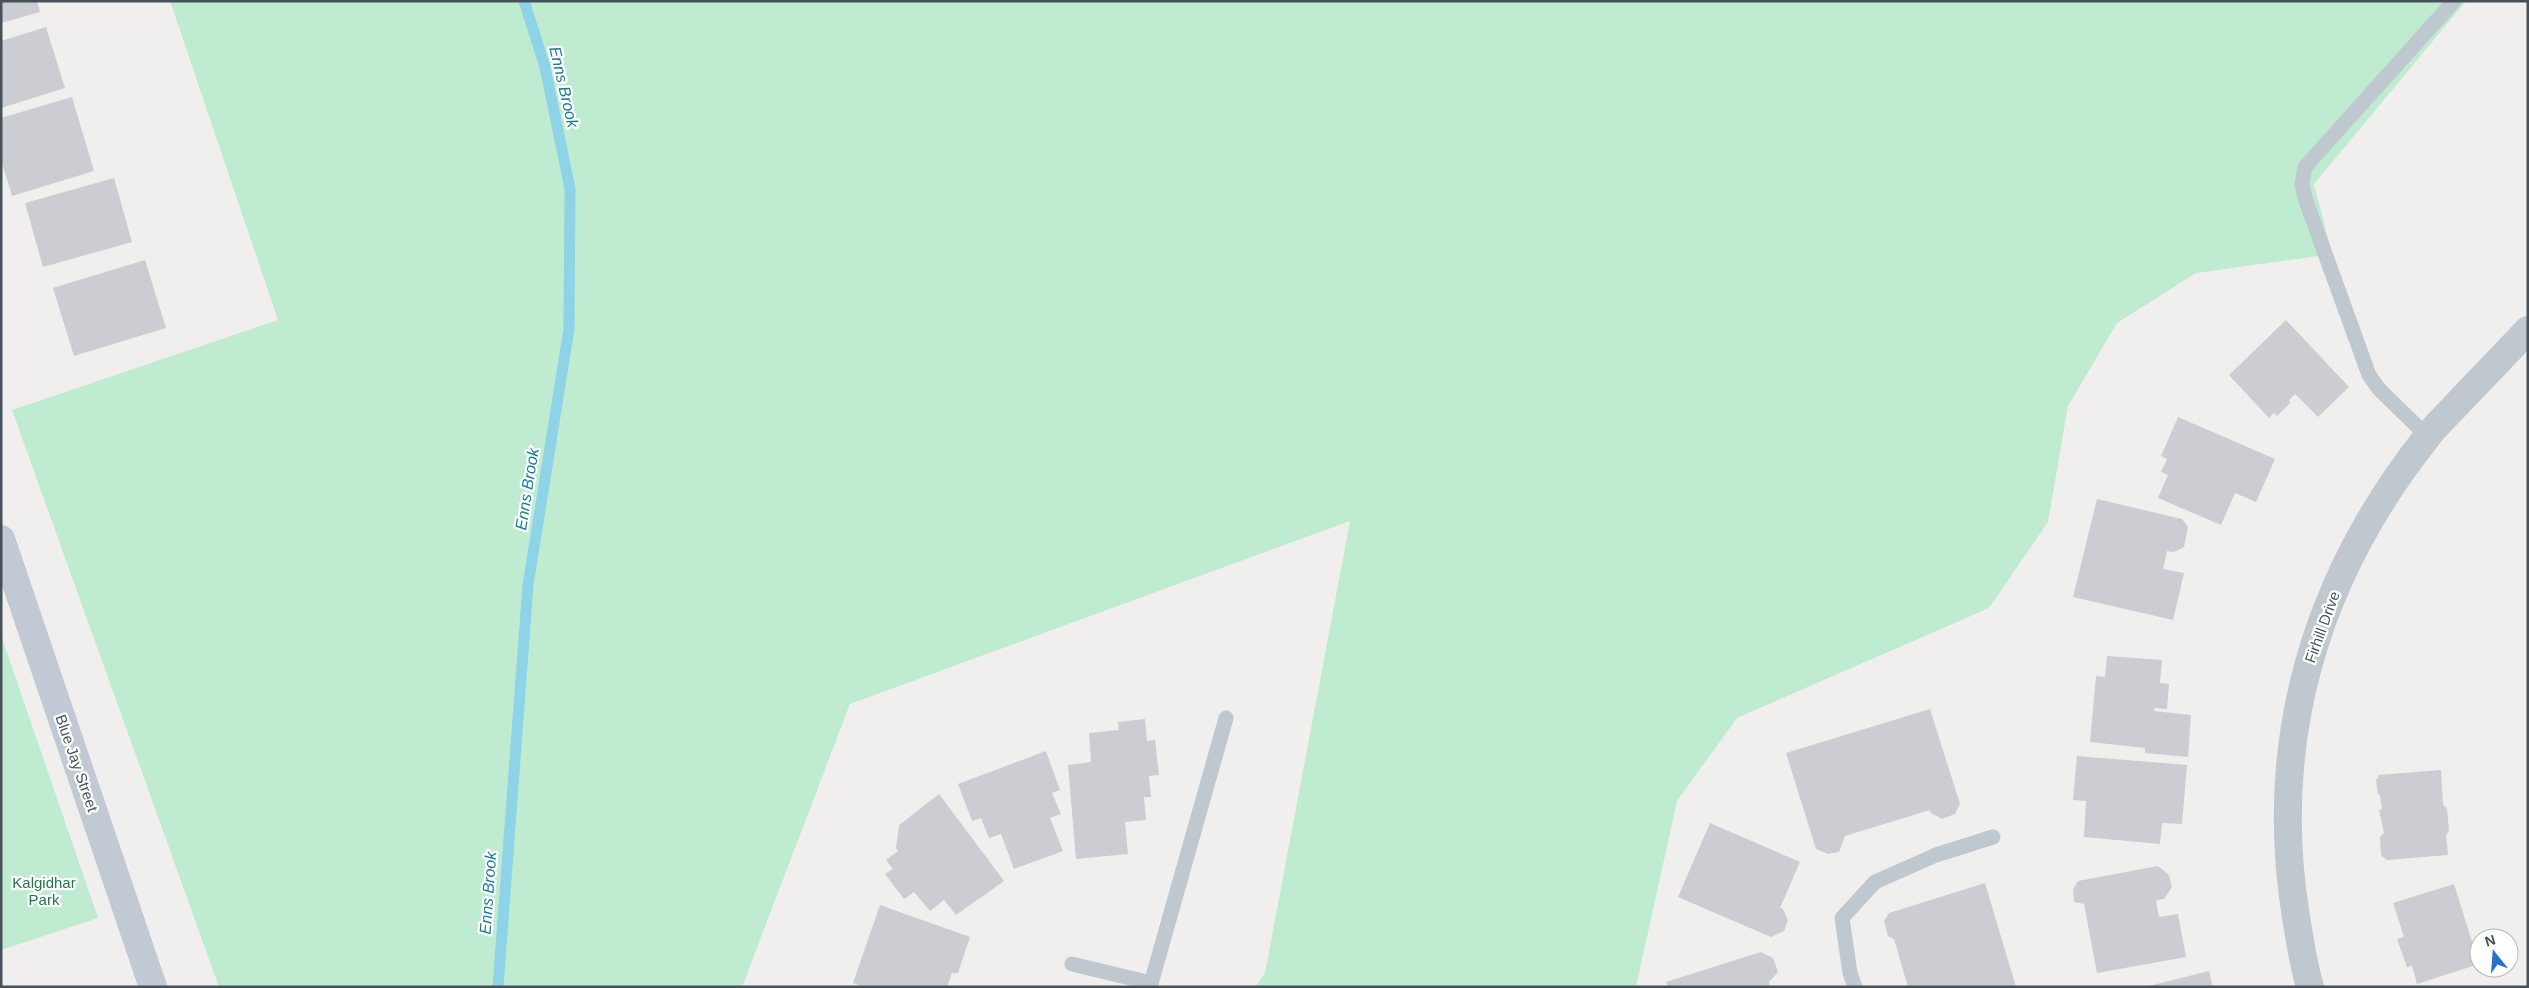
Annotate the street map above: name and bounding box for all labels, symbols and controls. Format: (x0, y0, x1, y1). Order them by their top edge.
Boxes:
water label: Enns Brook (546, 45, 582, 130)
water label: Enns Brook (512, 446, 542, 531)
street label: Firhill Drive (2301, 589, 2343, 665)
street label: Blue Jay Street (52, 712, 102, 815)
water label: Enns Brook (477, 850, 499, 935)
park label: Kalgidhar Park (12, 874, 76, 908)
north arrow (2469, 928, 2519, 978)
text: N (2483, 931, 2497, 950)

